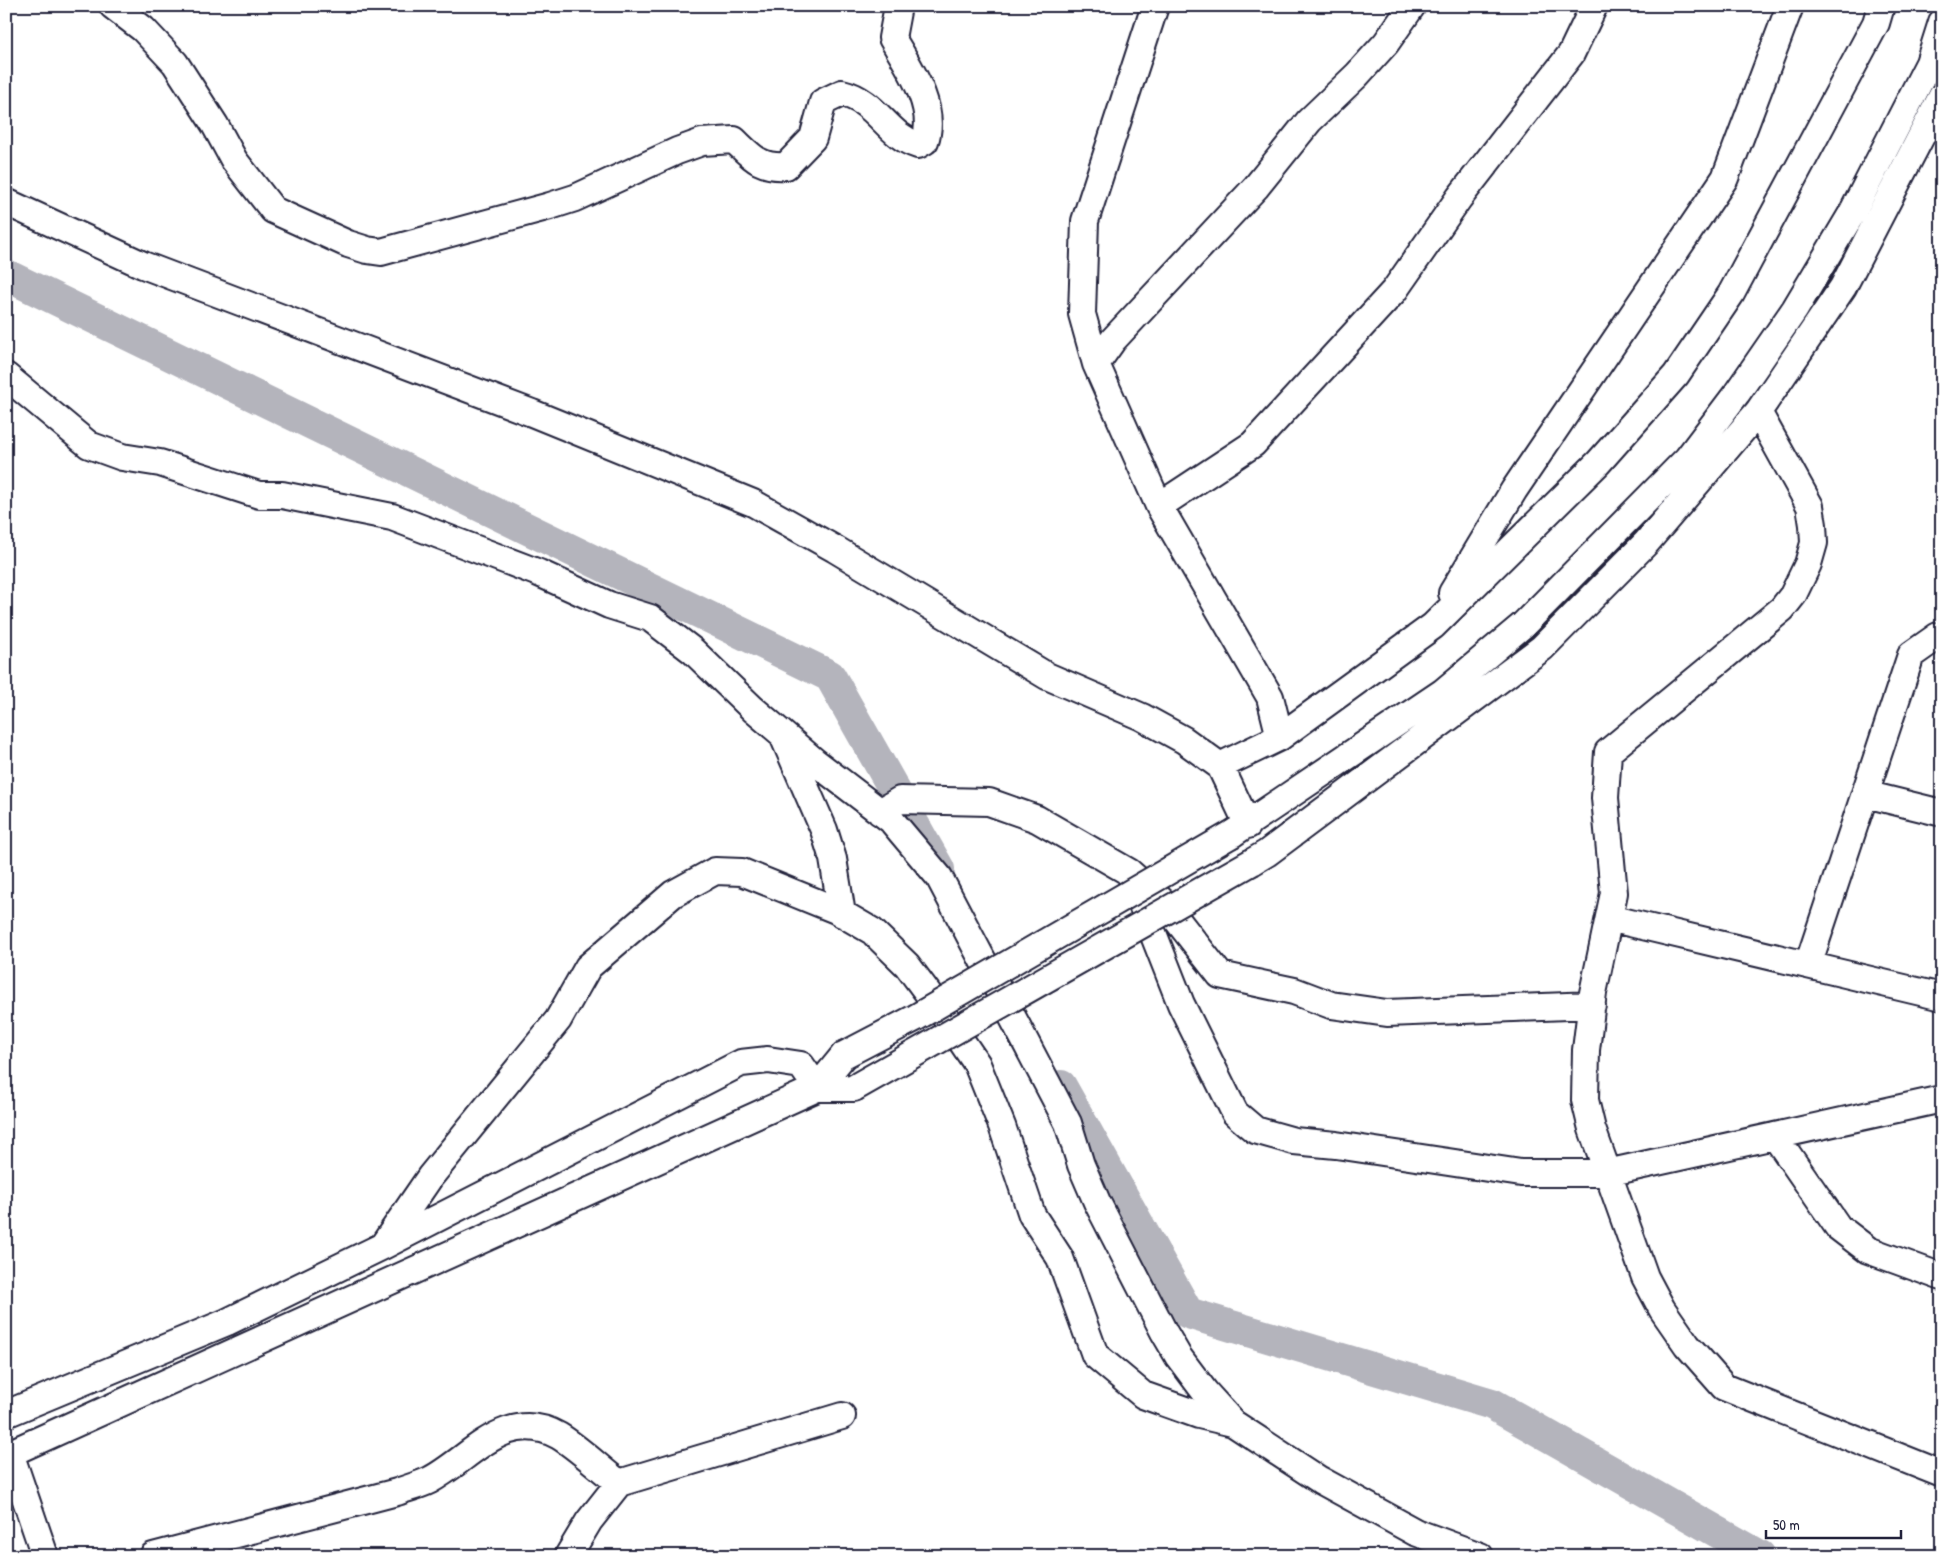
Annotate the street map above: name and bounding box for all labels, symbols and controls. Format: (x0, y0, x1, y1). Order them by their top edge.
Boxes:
scale bar (1766, 1507, 1900, 1539)
text: 50 m (1773, 1514, 1800, 1535)

